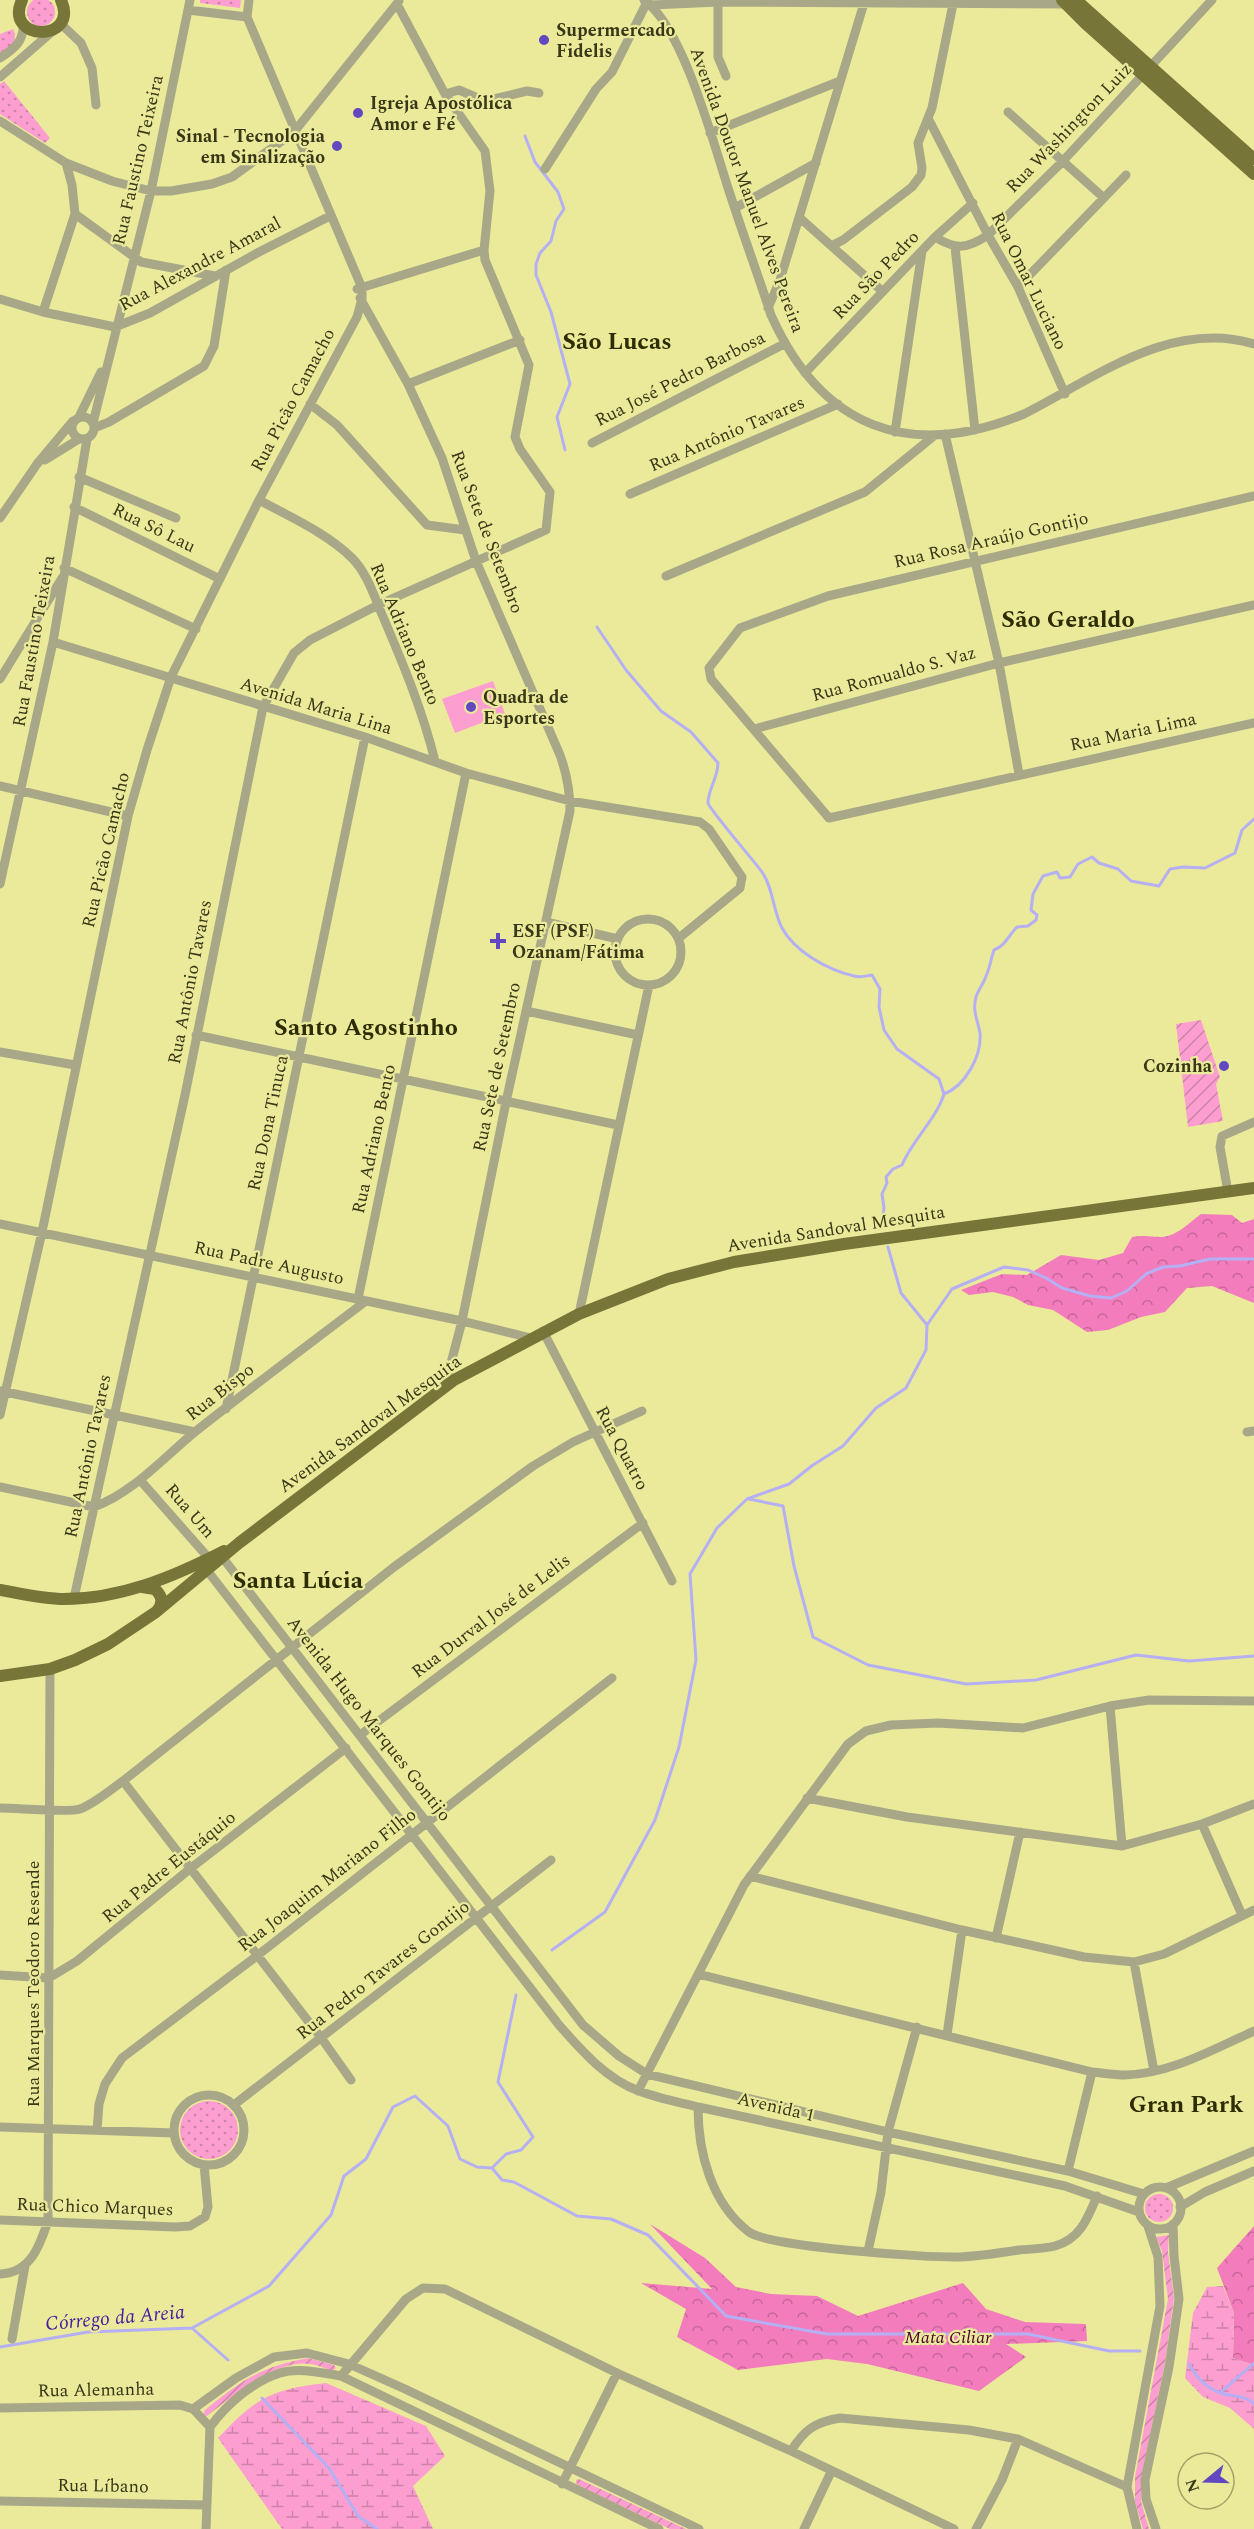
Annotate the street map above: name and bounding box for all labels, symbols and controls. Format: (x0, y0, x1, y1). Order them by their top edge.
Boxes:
place label: Supermercado Fidelis (556, 17, 676, 65)
marker: Supermercado Fidelis (537, 33, 551, 47)
street label: Avenida Doutor Manuel Alves Pereira (683, 44, 811, 337)
street label: Rua Washington Luiz (999, 57, 1139, 199)
street label: Rua Faustino Teixeira (105, 72, 171, 248)
place label: Igreja Apostólica Amor e Fé (370, 90, 513, 138)
marker: Igreja Apostólica Amor e Fé (351, 106, 365, 120)
place label: Sinal - Tecnologia em Sinalização (176, 123, 326, 171)
marker: Sinal - Tecnologia em Sinalização (330, 139, 344, 153)
street label: Rua Omar Luciano (984, 207, 1074, 355)
street label: Rua Alexandre Amaral (114, 210, 286, 318)
street label: Rua São Pedro (826, 224, 926, 326)
street label: Rua Picão Camacho (244, 323, 342, 477)
district label: São Lucas (562, 324, 672, 360)
street label: Rua José Pedro Barbosa (590, 324, 770, 434)
street label: Rua Antônio Tavares (645, 389, 809, 479)
street label: Rua Sete de Setembro (443, 447, 531, 617)
street label: Rua Sô Lau (108, 496, 200, 560)
street label: Rua Rosa Araújo Gontijo (891, 504, 1091, 576)
street label: Rua Faustino Teixeira (6, 553, 62, 729)
street label: Rua Adriano Bento (363, 559, 447, 709)
district label: São Geraldo (1001, 602, 1135, 638)
street label: Rua Romualdo S. Vaz (809, 639, 979, 709)
street label: Avenida Maria Lina (237, 670, 396, 742)
place label: Quadra de Esportes (483, 684, 569, 732)
marker: Quadra de Esportes (464, 700, 478, 714)
street label: Rua Maria Lima (1067, 705, 1199, 759)
street label: Rua Picão Camacho (75, 770, 137, 930)
street label: Rua Antônio Tavares (161, 898, 219, 1066)
place label: ESF (PSF) Ozanam/Fátima (512, 918, 645, 966)
marker: ESF (PSF) Ozanam/Fátima (489, 932, 507, 950)
street label: Rua Sete de Setembro (466, 980, 528, 1154)
district label: Santo Agostinho (274, 1010, 458, 1046)
street label: Rua Dona Tinuca (240, 1052, 296, 1194)
place label: Cozinha (1143, 1053, 1213, 1080)
marker: Cozinha (1217, 1059, 1231, 1073)
street label: Rua Adriano Bento (345, 1062, 403, 1216)
street label: Avenida Sandoval Mesquita (725, 1198, 947, 1260)
street label: Rua Padre Augusto (192, 1234, 346, 1292)
street label: Avenida Sandoval Mesquita (273, 1348, 467, 1500)
street label: Rua Bispo (180, 1357, 260, 1427)
street label: Rua Antônio Tavares (57, 1372, 119, 1540)
street label: Rua Quatro (588, 1401, 656, 1495)
street label: Rua Um (158, 1478, 222, 1544)
street label: Rua Durval José de Lelis (406, 1547, 576, 1685)
district label: Santa Lúcia (233, 1563, 364, 1599)
street label: Avenida Hugo Marques Gontijo (280, 1611, 458, 1827)
street label: Rua Joaquim Mariano Filho (232, 1801, 422, 1959)
street label: Rua Padre Eustáquio (96, 1804, 242, 1930)
street label: Rua Marques Teodoro Resende (20, 1861, 47, 2107)
street label: Rua Pedro Tavares Gontijo (290, 1894, 476, 2046)
street label: Avenida 1 (735, 2085, 817, 2129)
district label: Gran Park (1129, 2087, 1244, 2123)
street label: Rua Chico Marques (16, 2191, 174, 2223)
water label: Córrego da Areia (44, 2297, 186, 2339)
park label: Mata Ciliar (905, 2324, 992, 2351)
street label: Rua Alemanha (38, 2375, 155, 2405)
north arrow (1176, 2451, 1236, 2511)
street label: Rua Líbano (57, 2472, 149, 2500)
text: N (1179, 2475, 1206, 2496)

